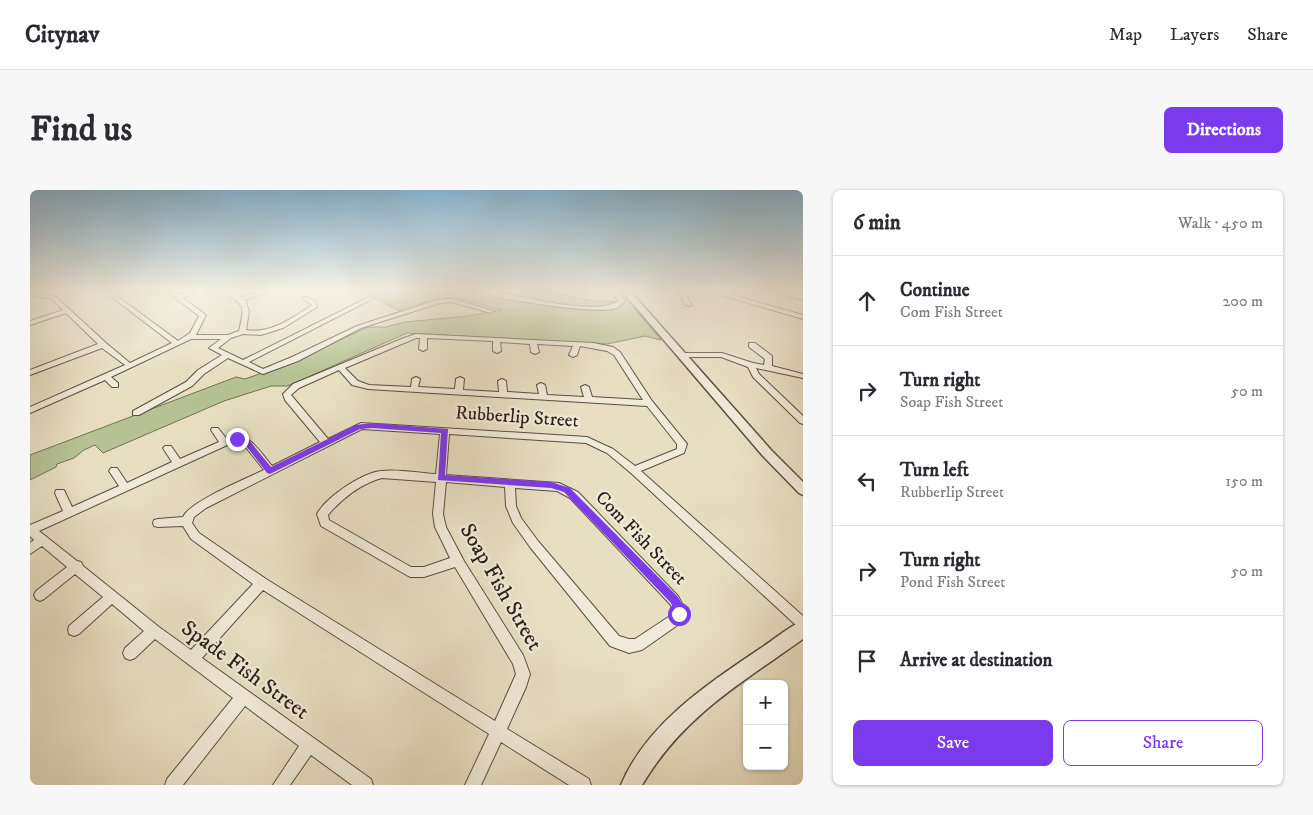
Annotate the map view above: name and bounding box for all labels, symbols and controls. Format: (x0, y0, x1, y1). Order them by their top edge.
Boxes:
text: Citynav (25, 20, 99, 50)
text: Map (1109, 24, 1142, 46)
text: Layers (1170, 24, 1219, 46)
text: Share (1247, 24, 1288, 46)
button: Directions (1164, 107, 1283, 153)
text: Find us (30, 108, 132, 152)
text: 6 min (853, 210, 901, 236)
text: Walk · 450 m (1178, 213, 1263, 233)
text: Continue (900, 279, 970, 302)
icon: ahead (853, 287, 881, 315)
text: 200 m (1222, 291, 1263, 311)
text: Com Fish Street (900, 302, 1003, 322)
text: Turn right (900, 369, 980, 392)
icon: right (853, 377, 881, 405)
text: 50 m (1231, 381, 1263, 401)
text: Soap Fish Street (900, 392, 1003, 412)
street label: Rubberlip Street (455, 401, 579, 433)
route end (226, 428, 249, 451)
text: Turn left (900, 459, 969, 482)
icon: left (853, 467, 881, 495)
text: 150 m (1225, 471, 1263, 491)
text: Rubberlip Street (900, 482, 1004, 502)
street label: Com Fish Street (590, 486, 692, 590)
street label: Soap Fish Street (454, 519, 548, 655)
text: Turn right (900, 549, 980, 572)
icon: right (853, 557, 881, 585)
text: 50 m (1231, 561, 1263, 581)
text: Pond Fish Street (900, 572, 1005, 592)
route start (668, 603, 691, 626)
street label: Spade Fish Street (176, 615, 314, 725)
icon: arrive (853, 647, 881, 675)
text: Arrive at destination (900, 649, 1052, 672)
map controls (743, 680, 788, 770)
button: + (743, 680, 788, 725)
button: Save (853, 720, 1053, 766)
button: Share (1063, 720, 1263, 766)
button: − (743, 725, 788, 770)

